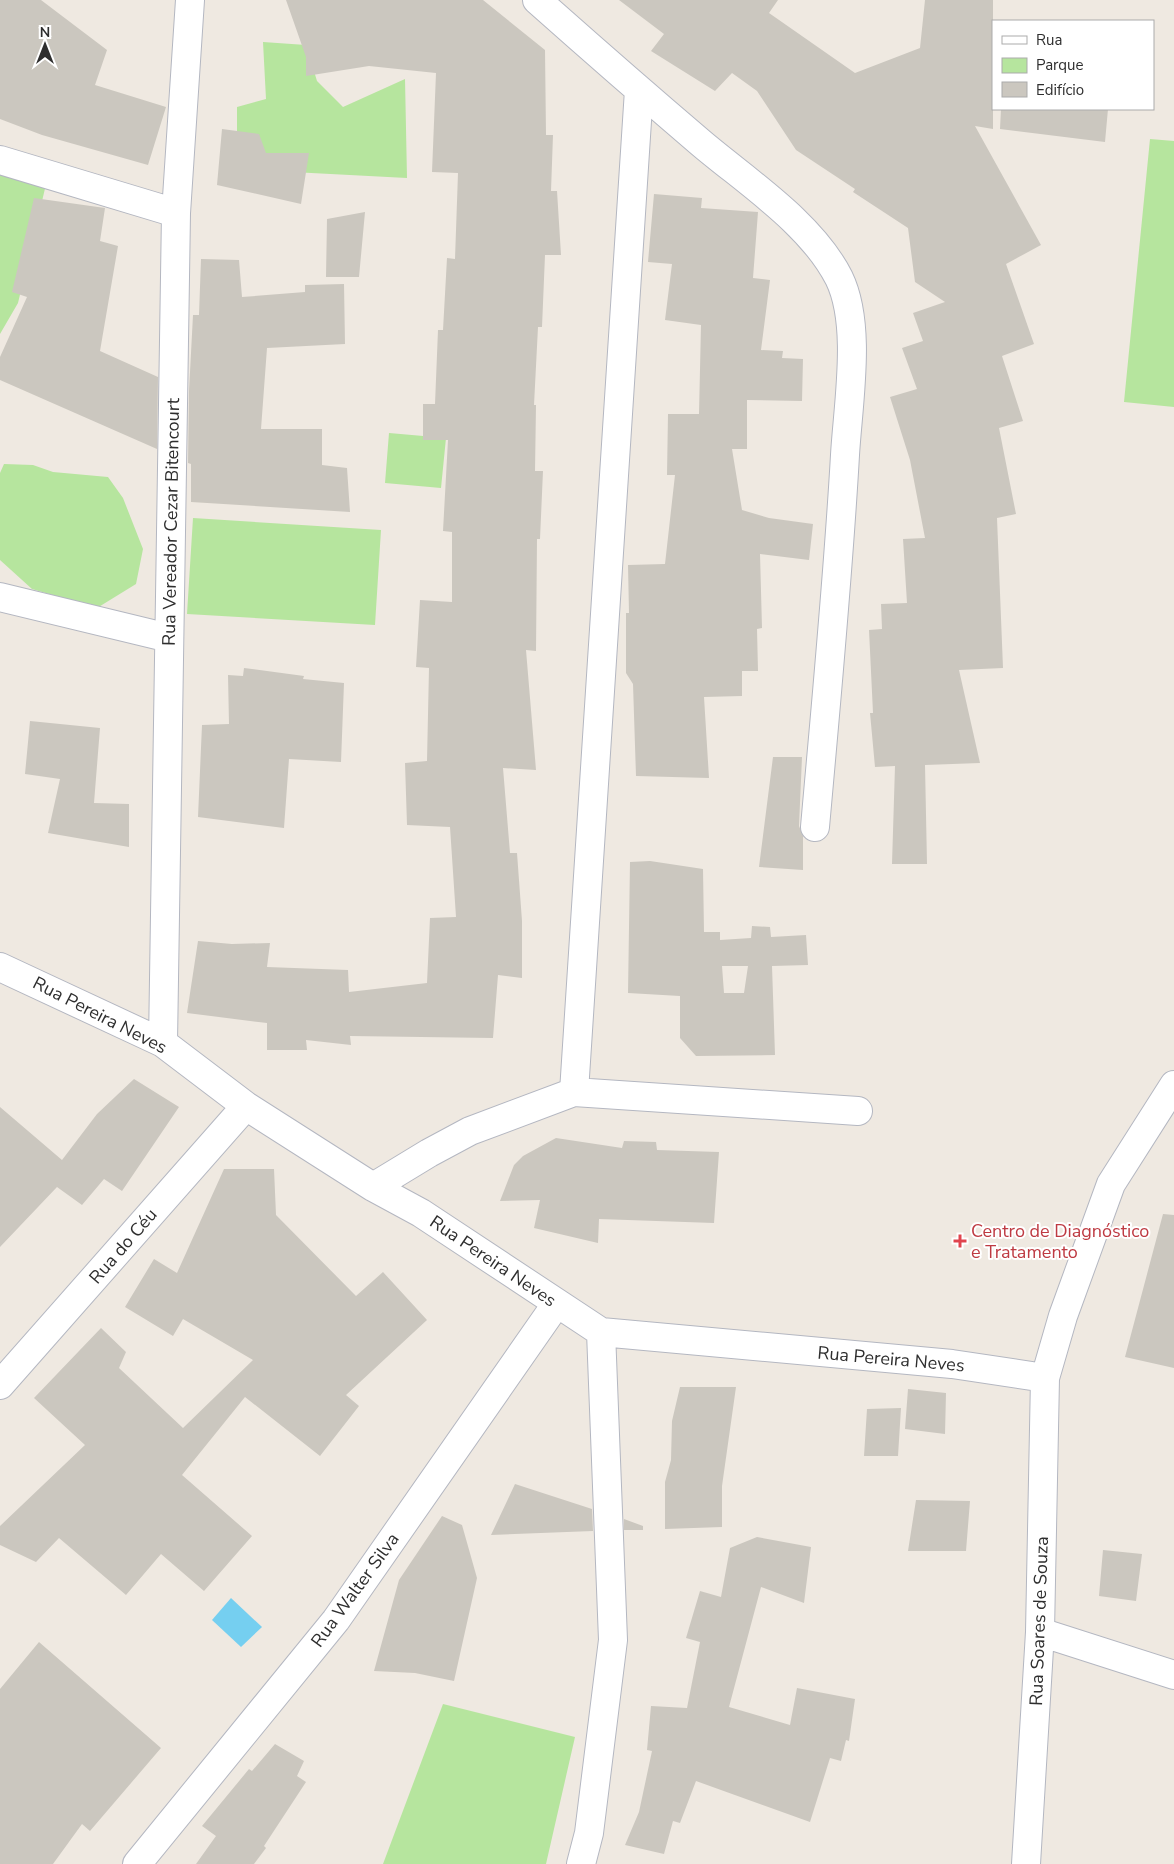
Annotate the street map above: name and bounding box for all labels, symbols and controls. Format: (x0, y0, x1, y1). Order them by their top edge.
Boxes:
north arrow (20, 20, 70, 70)
legend (992, 20, 1154, 110)
text: N (40, 23, 50, 42)
text: Rua (1036, 30, 1062, 50)
text: Parque (1036, 55, 1084, 75)
text: Edifício (1036, 80, 1084, 100)
street label: Rua Vereador Cezar Bitencourt (157, 397, 185, 646)
street label: Rua Pereira Neves (29, 971, 171, 1059)
street label: Rua do Céu (84, 1203, 162, 1289)
street label: Rua Pereira Neves (425, 1210, 561, 1312)
place label: Centro de Diagnóstico e Tratamento (971, 1219, 1149, 1264)
marker: Centro de Diagnóstico e Tratamento (953, 1234, 967, 1248)
street label: Rua Pereira Neves (816, 1341, 966, 1377)
street label: Rua Walter Silva (305, 1528, 405, 1652)
street label: Rua Soares de Souza (1024, 1536, 1054, 1706)

